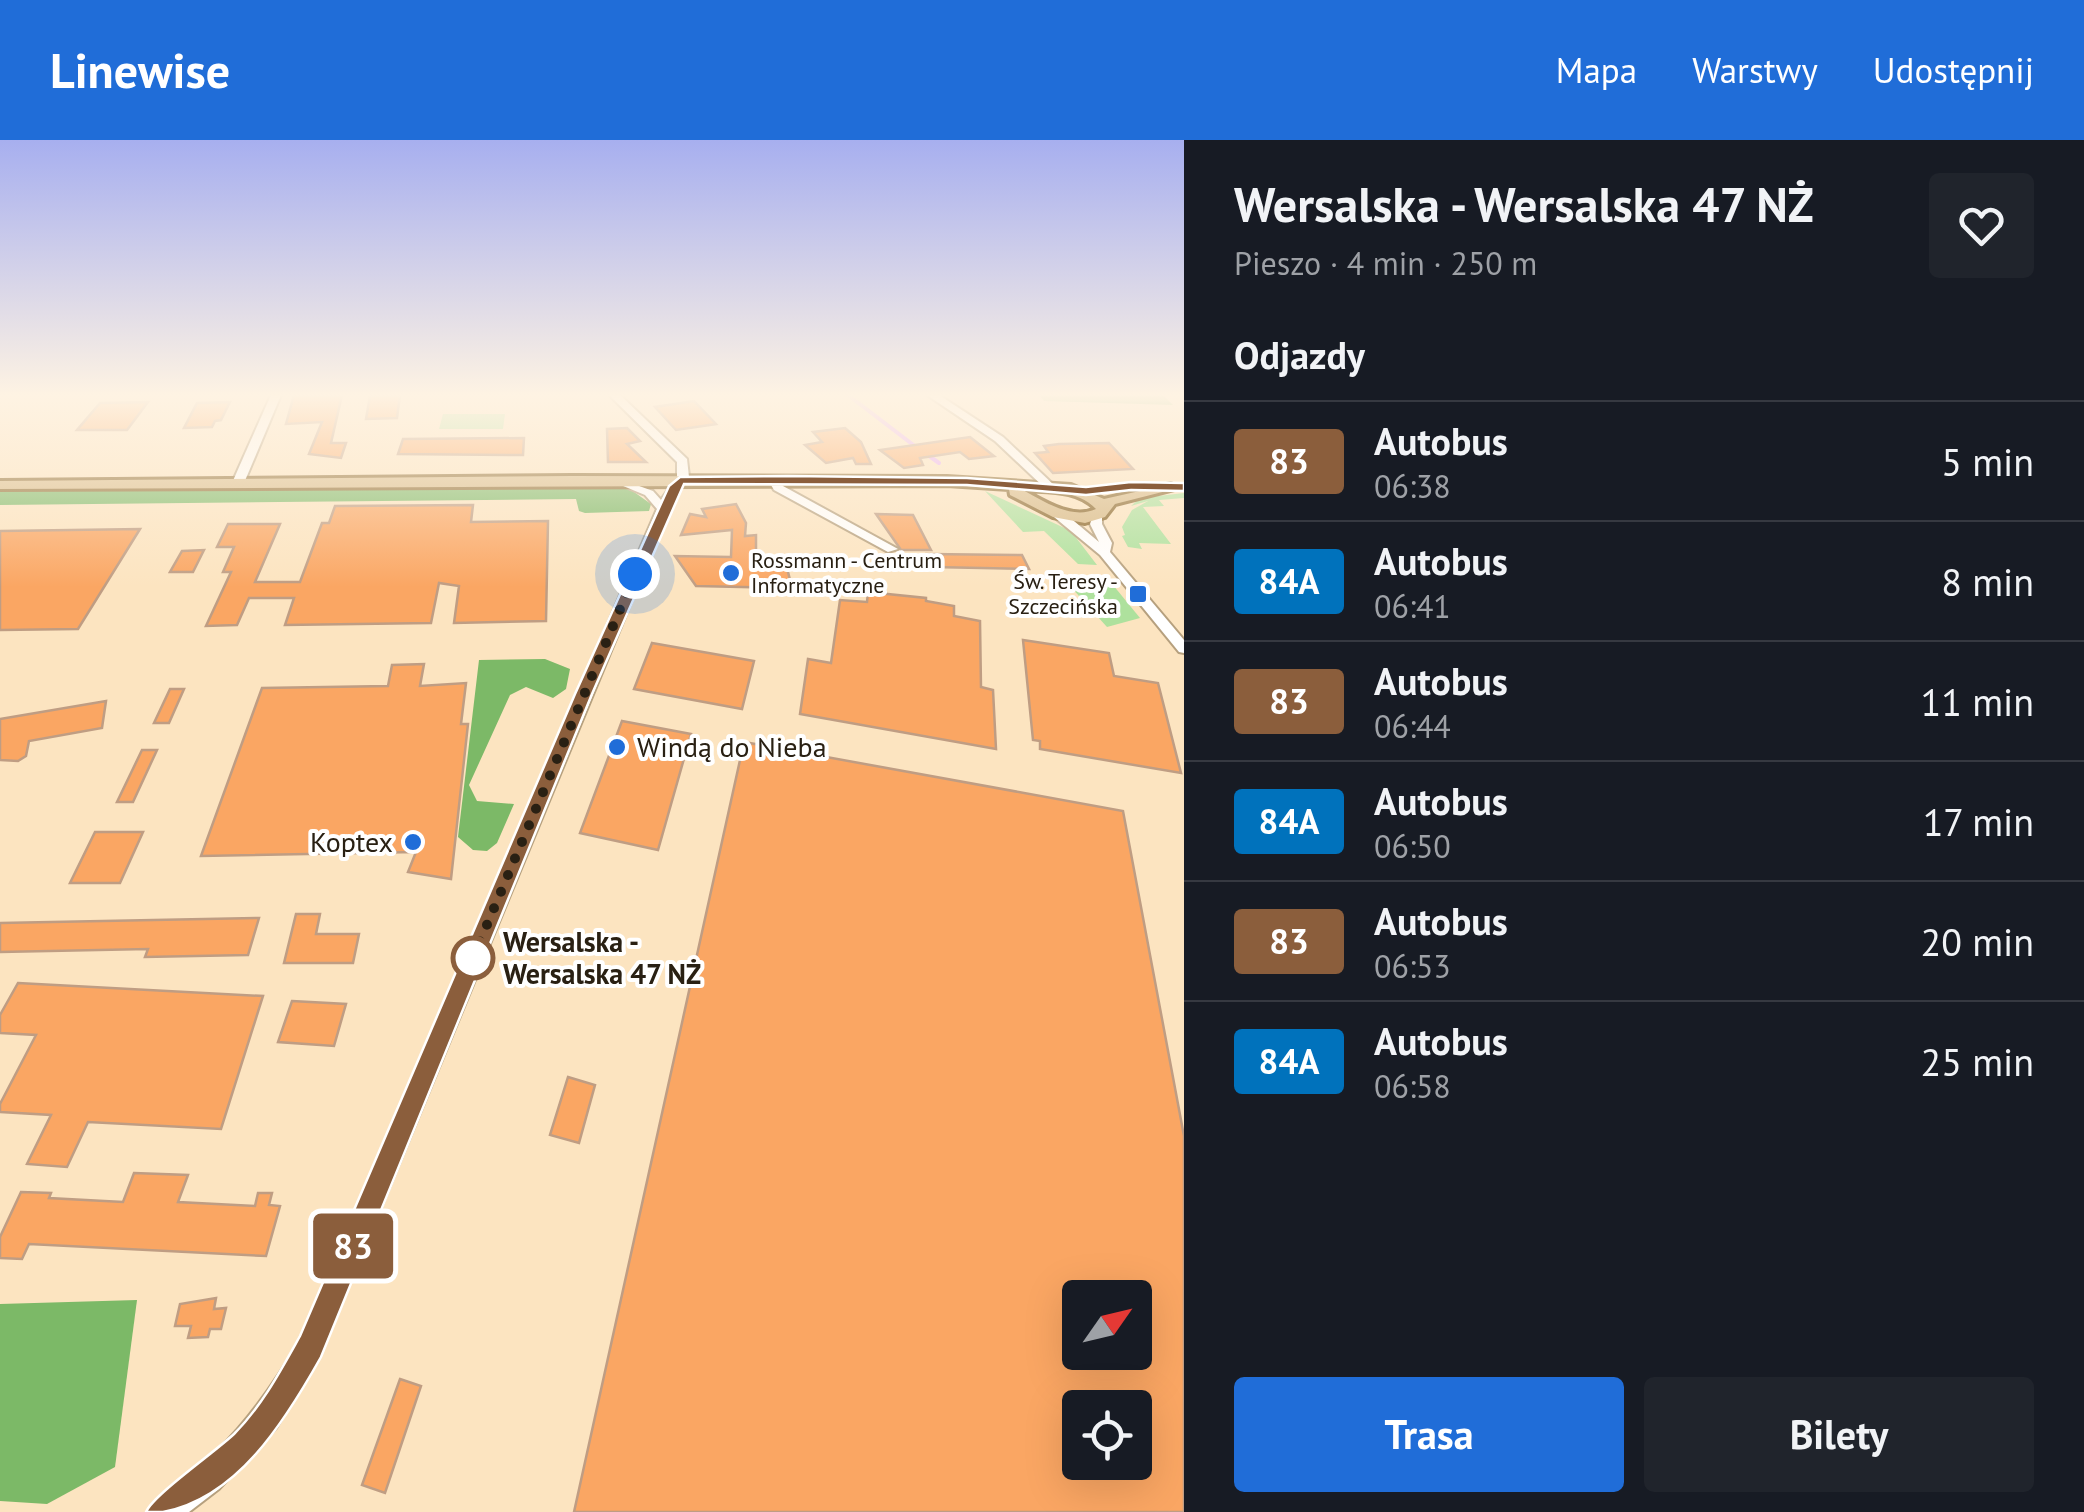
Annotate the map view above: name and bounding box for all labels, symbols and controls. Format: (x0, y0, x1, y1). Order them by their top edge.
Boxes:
text: Linewise (50, 39, 230, 101)
text: Mapa (1556, 47, 1637, 93)
text: Warstwy (1692, 47, 1818, 93)
text: Udostępnij (1873, 47, 2034, 93)
text: Wersalska - Wersalska 47 NŻ (1234, 173, 1814, 235)
button: heart (1929, 173, 2034, 278)
text: Pieszo · 4 min · 250 m (1234, 242, 1537, 284)
text: Odjazdy (1234, 330, 1365, 379)
text: Autobus (1374, 416, 1508, 465)
text: 5 min (1941, 437, 2034, 486)
text: 83 (1269, 438, 1309, 484)
text: 06:38 (1374, 465, 1451, 507)
text: Autobus (1374, 536, 1508, 585)
place label: Rossmann - Centrum Informatyczne (751, 546, 942, 599)
your location (610, 549, 660, 599)
text: 8 min (1941, 557, 2034, 606)
text: 84A (1259, 558, 1319, 604)
marker: Rossmann - Centrum Informatyczne (720, 562, 742, 584)
place label: Św. Teresy - Szczecińska (1008, 567, 1118, 620)
marker: Św. Teresy - Szczecińska (1127, 583, 1149, 605)
text: 06:41 (1374, 585, 1451, 627)
text: Autobus (1374, 656, 1508, 705)
text: 11 min (1921, 677, 2034, 726)
text: 83 (1269, 678, 1309, 724)
text: 06:44 (1374, 705, 1451, 747)
place label: Windą do Nieba (637, 728, 827, 765)
marker: Windą do Nieba (606, 736, 628, 758)
text: Autobus (1374, 776, 1508, 825)
text: 17 min (1923, 797, 2034, 846)
text: 84A (1259, 798, 1319, 844)
place label: Koptex (310, 823, 393, 860)
text: 06:50 (1374, 825, 1451, 867)
marker: Koptex (402, 831, 424, 853)
text: Autobus (1374, 896, 1508, 945)
text: 20 min (1921, 917, 2034, 966)
text: 83 (1269, 918, 1309, 964)
place label: Wersalska - Wersalska 47 NŻ (503, 923, 701, 992)
marker: Wersalska - Wersalska 47 NŻ (452, 937, 494, 979)
text: 06:53 (1374, 945, 1451, 987)
text: Autobus (1374, 1016, 1508, 1065)
text: 25 min (1921, 1037, 2034, 1086)
text: 84A (1259, 1038, 1319, 1084)
text: 06:58 (1374, 1065, 1451, 1107)
line badge: 83 (308, 1214, 398, 1278)
text: 83 (333, 1223, 373, 1269)
north arrow (1062, 1280, 1152, 1370)
map controls (1062, 1280, 1152, 1480)
button: Trasa (1234, 1377, 1624, 1492)
button: Bilety (1644, 1377, 2034, 1492)
button: locate (1062, 1390, 1152, 1480)

